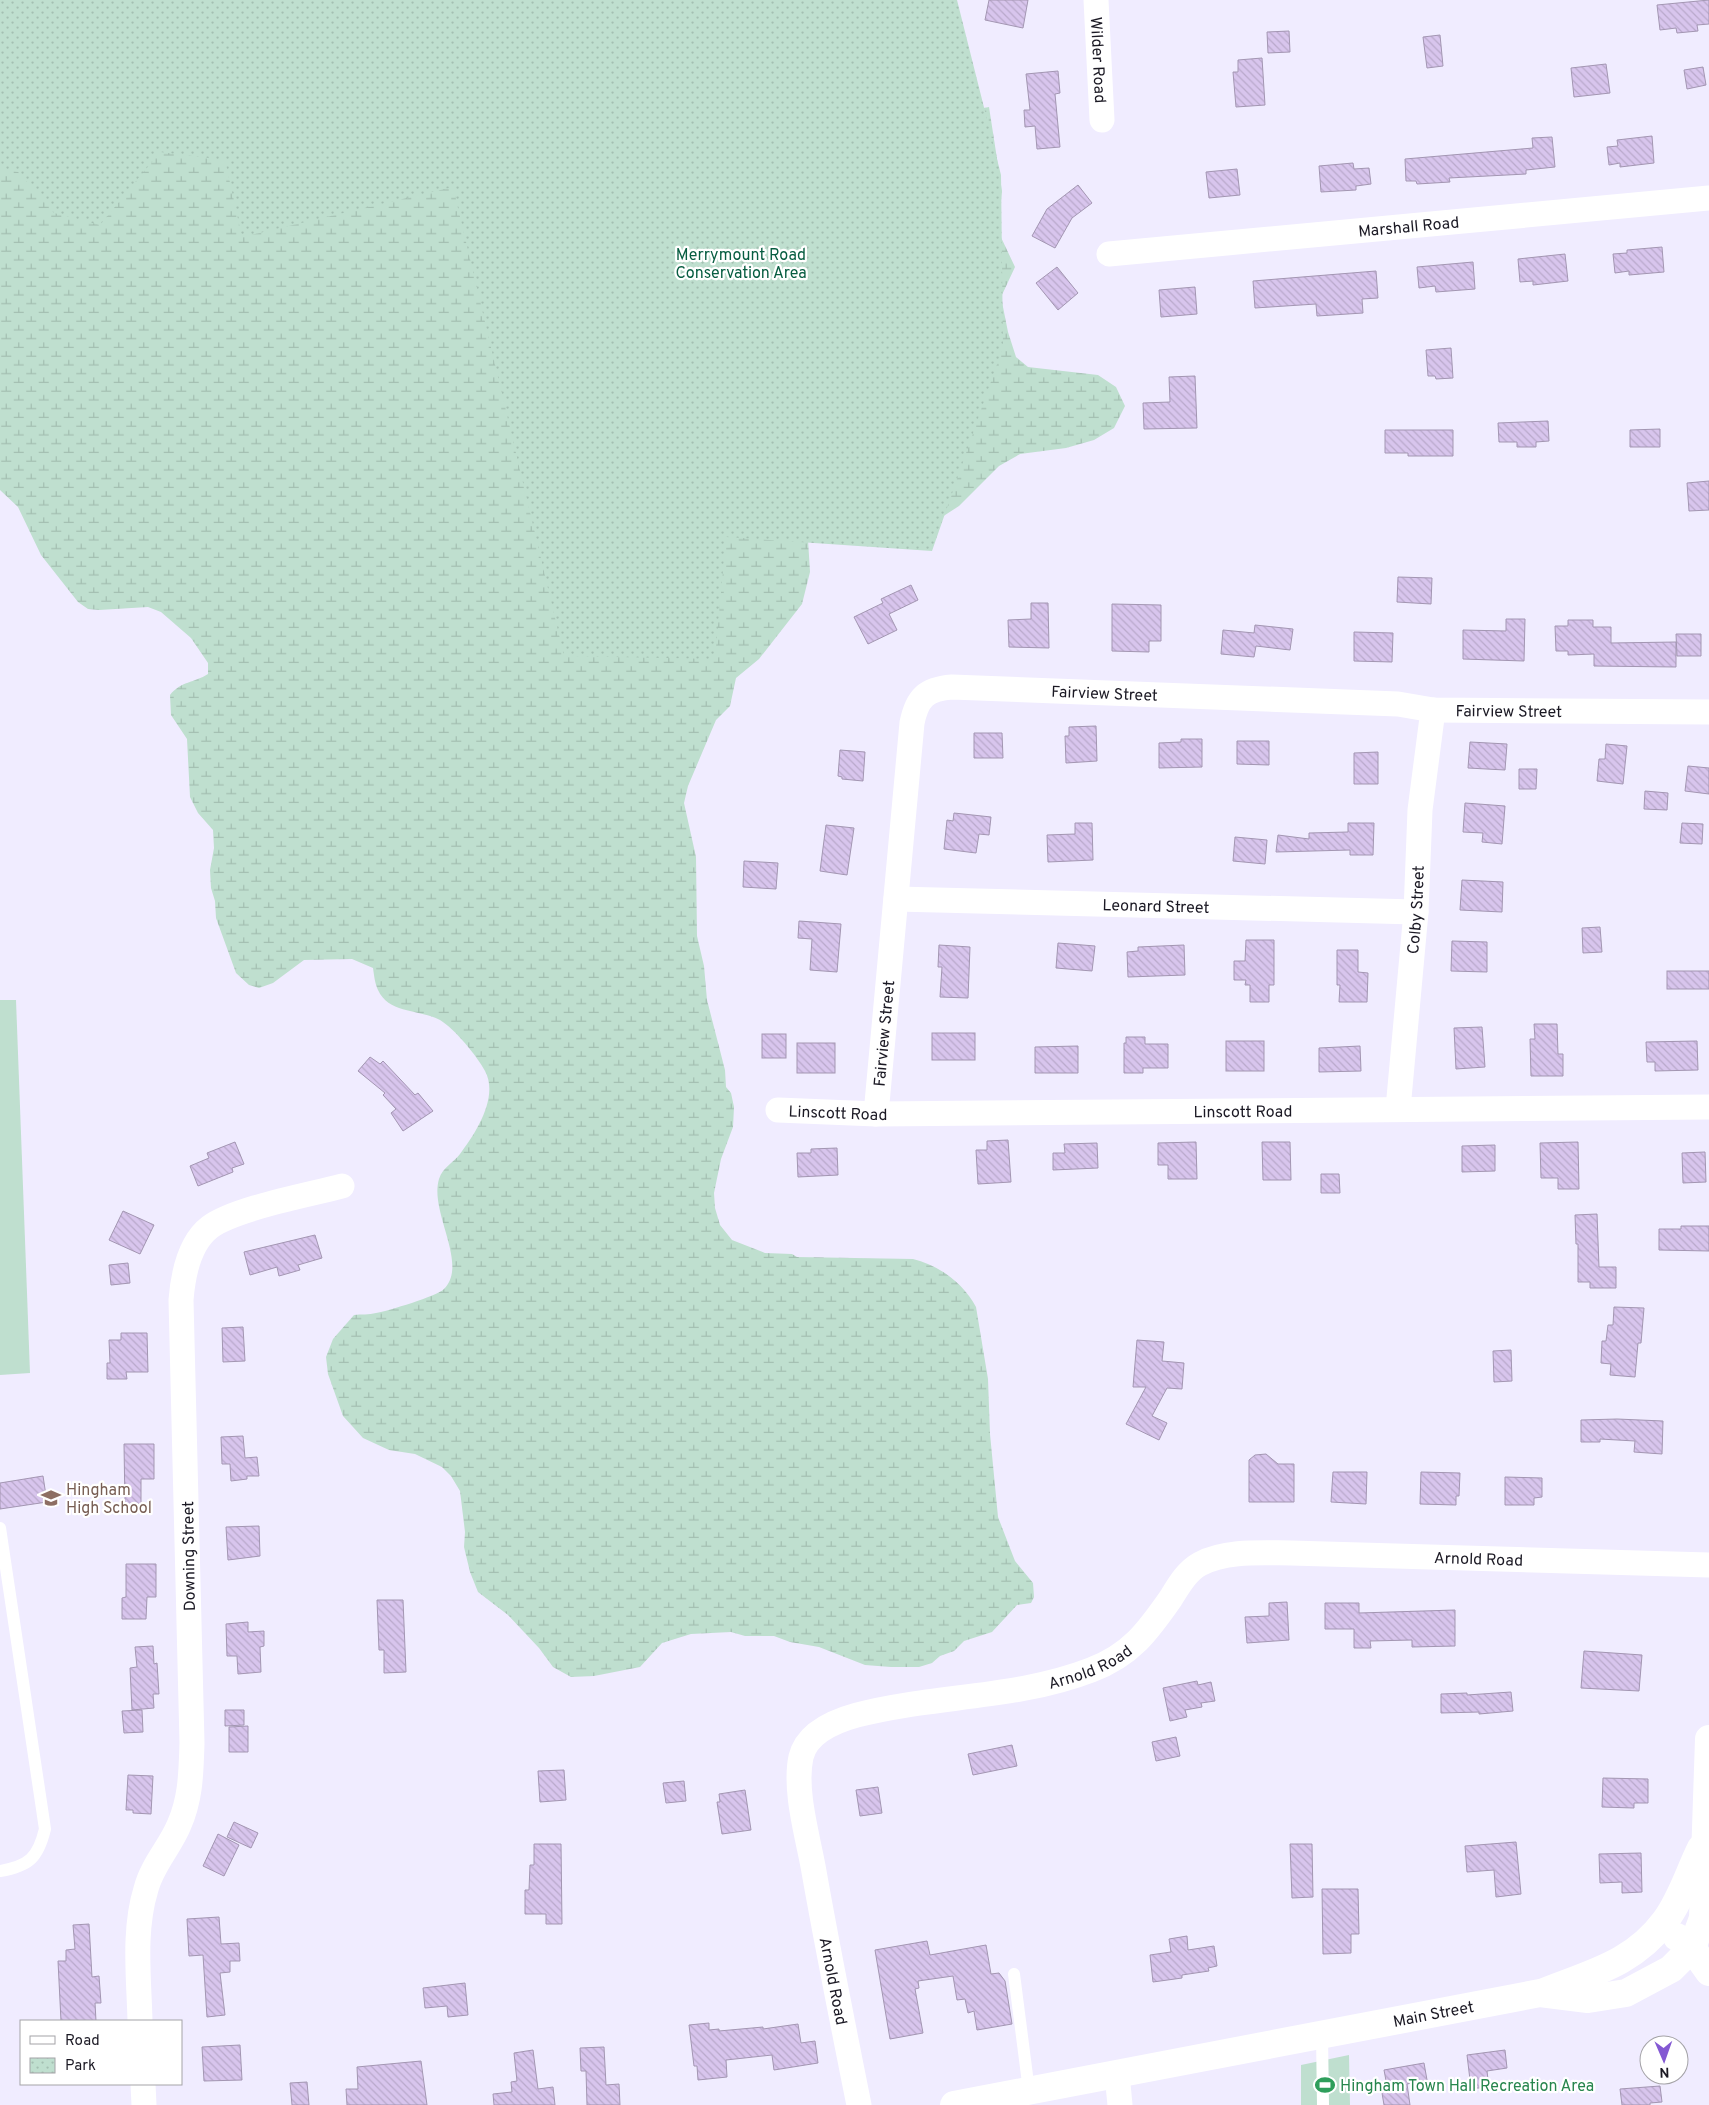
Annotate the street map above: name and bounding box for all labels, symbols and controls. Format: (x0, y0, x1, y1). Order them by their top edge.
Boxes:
street label: Wilder Road (1085, 16, 1109, 104)
street label: Marshall Road (1357, 213, 1460, 243)
park label: Merrymount Road Conservation Area (675, 246, 807, 284)
street label: Fairview Street (1051, 683, 1158, 707)
street label: Fairview Street (1455, 702, 1562, 723)
street label: Colby Street (1404, 865, 1430, 955)
street label: Leonard Street (1102, 896, 1210, 919)
street label: Fairview Street (871, 980, 900, 1088)
street label: Linscott Road (788, 1102, 888, 1126)
street label: Linscott Road (1193, 1103, 1293, 1123)
place label: Hingham High School (66, 1481, 152, 1519)
school or university icon: Hingham High School (40, 1487, 62, 1509)
street label: Downing Street (179, 1501, 201, 1611)
street label: Arnold Road (1434, 1549, 1523, 1572)
street label: Arnold Road (1046, 1642, 1137, 1695)
street label: Arnold Road (814, 1936, 850, 2027)
street label: Main Street (1392, 1998, 1476, 2033)
legend (20, 2020, 182, 2085)
text: Road (65, 2032, 100, 2051)
north arrow (1639, 2035, 1689, 2085)
text: Park (65, 2057, 96, 2076)
text: N (1659, 2063, 1670, 2080)
sports icon: Hingham Town Hall Recreation Area (1314, 2074, 1336, 2096)
place label: Hingham Town Hall Recreation Area (1340, 2077, 1594, 2097)

